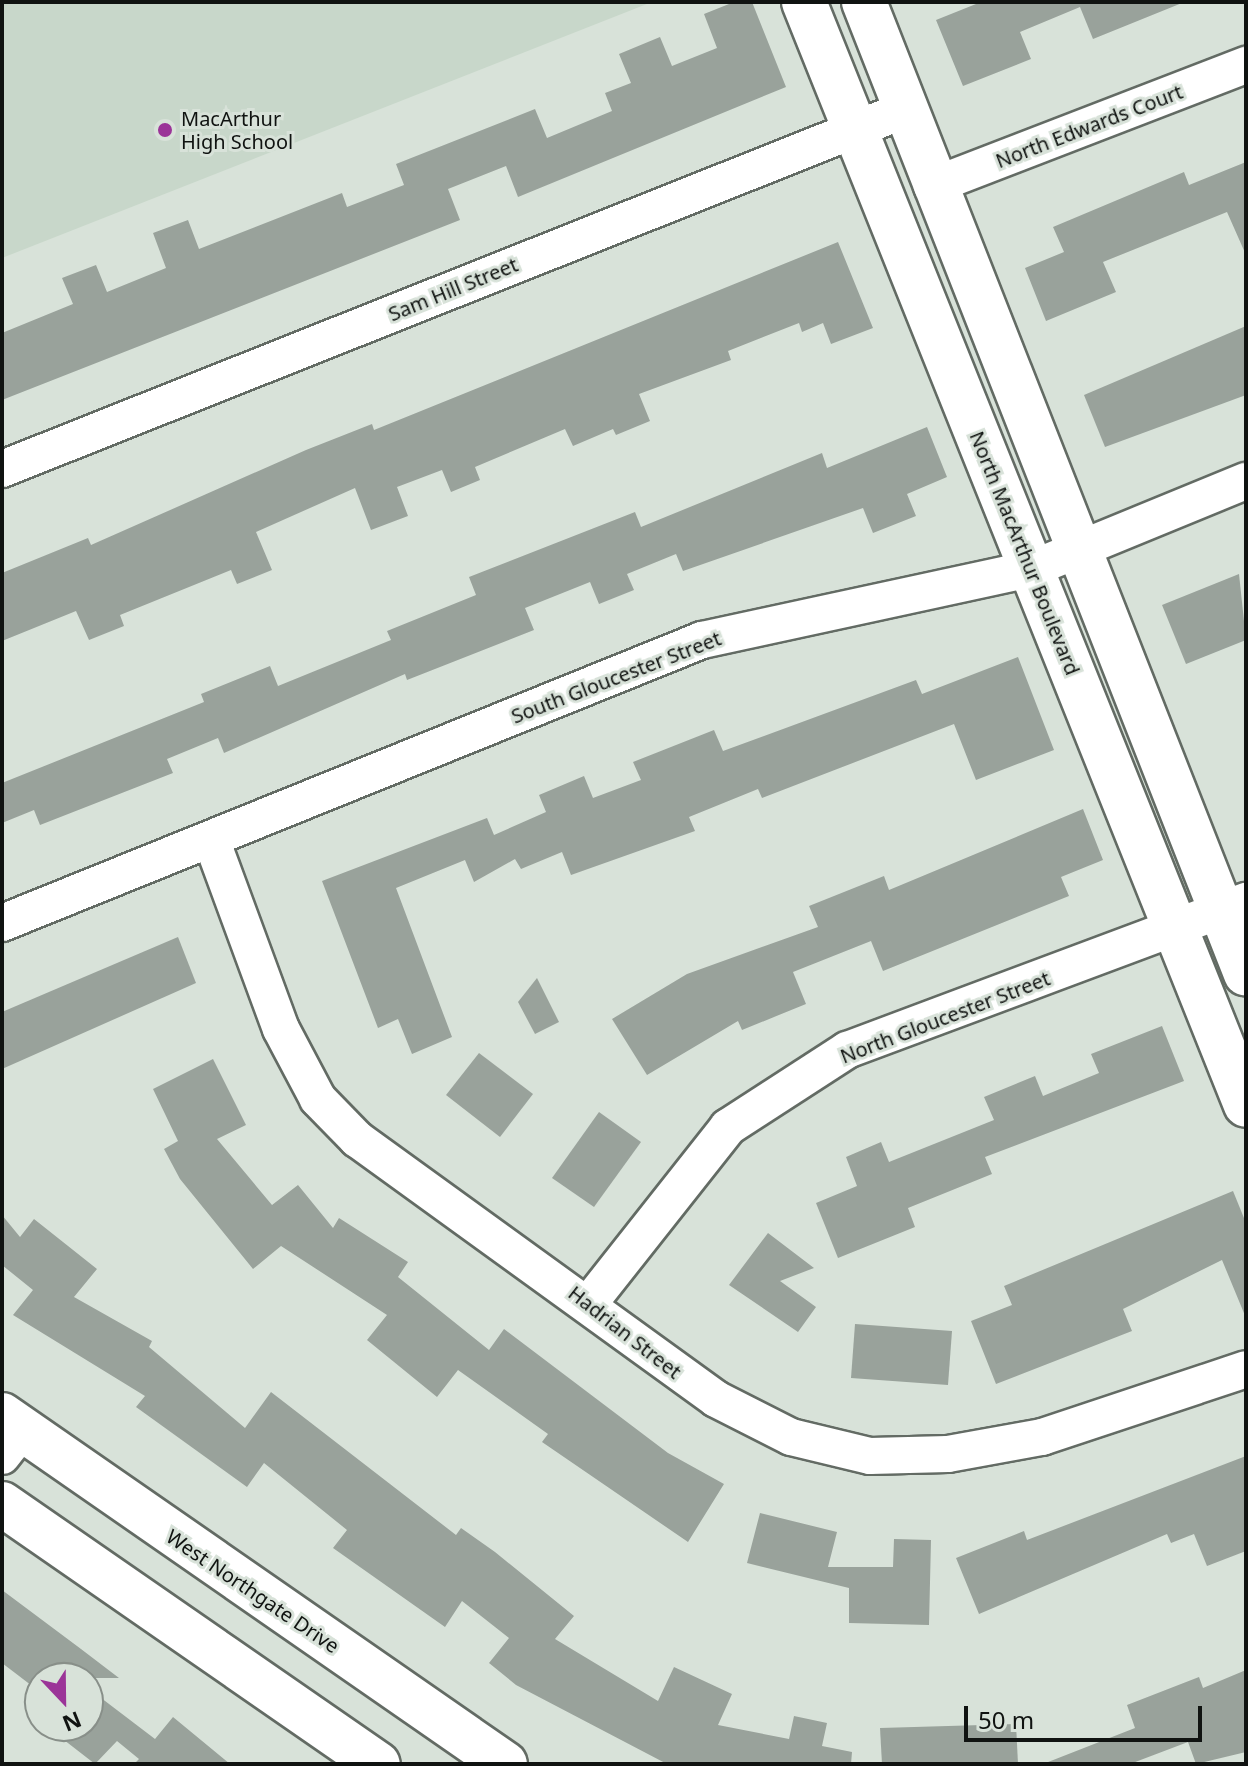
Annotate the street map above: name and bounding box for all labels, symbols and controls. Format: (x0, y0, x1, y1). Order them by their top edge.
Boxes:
street label: North Edwards Court (992, 79, 1186, 173)
place label: MacArthur High School (181, 106, 293, 153)
marker: MacArthur High School (156, 121, 174, 139)
street label: Sam Hill Street (385, 252, 521, 326)
street label: North MacArthur Boulevard (965, 428, 1085, 678)
street label: South Gloucester Street (508, 626, 724, 728)
street label: North Gloucester Street (837, 966, 1053, 1068)
street label: Hadrian Street (564, 1281, 686, 1383)
street label: West Northgate Drive (162, 1524, 344, 1658)
north arrow (24, 1662, 104, 1742)
scale bar (968, 1690, 1206, 1740)
text: 50 m (978, 1703, 1034, 1736)
text: N (58, 1705, 86, 1740)

